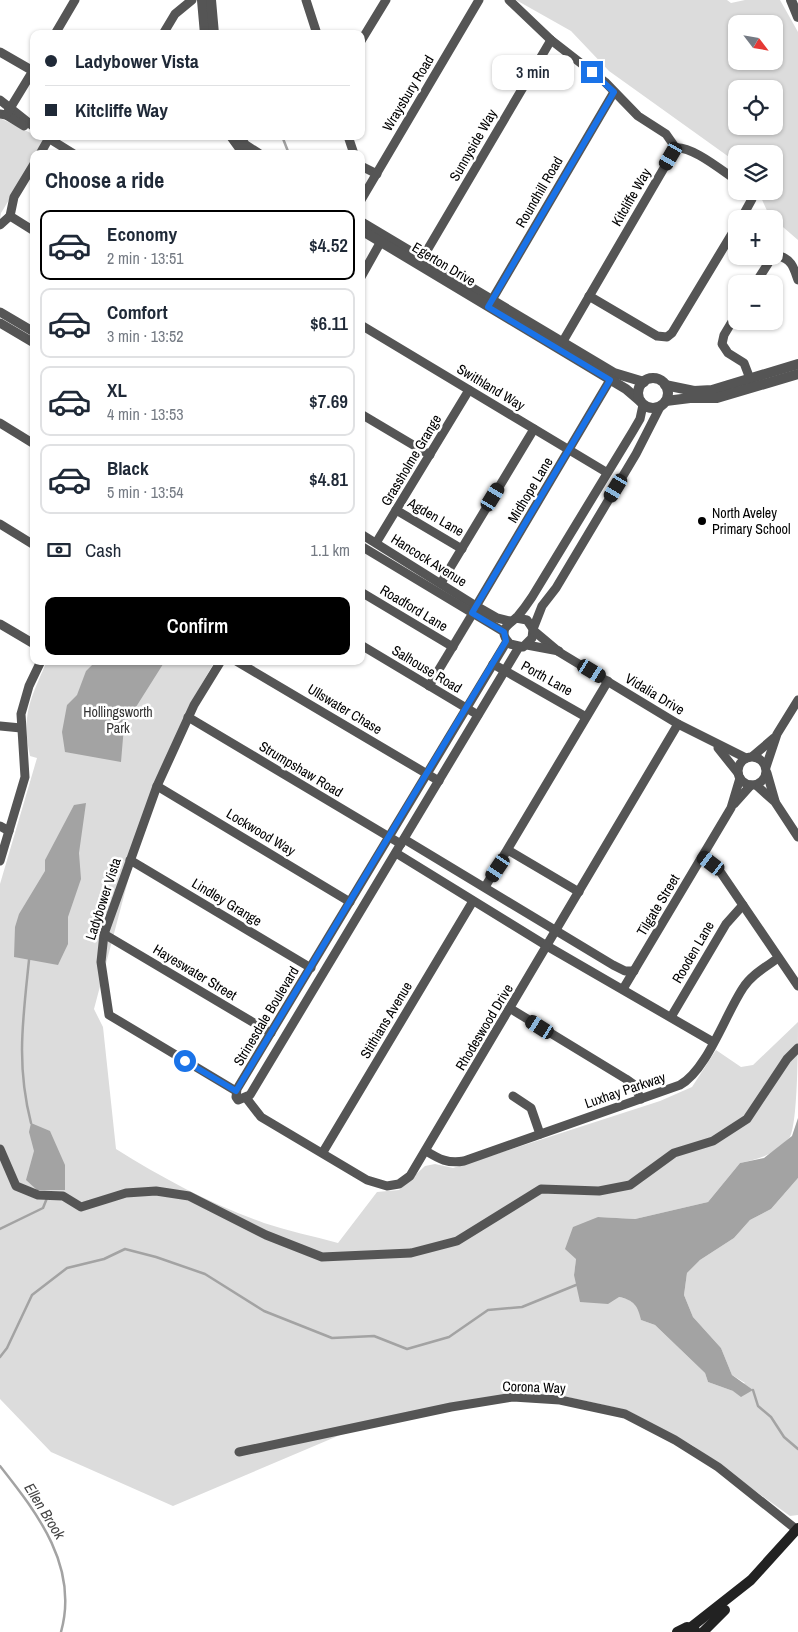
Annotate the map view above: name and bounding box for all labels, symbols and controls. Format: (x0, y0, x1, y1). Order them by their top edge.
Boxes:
north arrow (728, 15, 782, 70)
map controls (728, 15, 783, 330)
text: Ladybower Vista (75, 48, 199, 74)
street label: Wraysbury Road (378, 52, 438, 134)
callout: 3 min (492, 54, 574, 90)
text: 3 min (516, 61, 550, 83)
route end (581, 61, 603, 83)
button: locate (728, 80, 783, 135)
text: Kitcliffe Way (75, 97, 168, 123)
street label: Sunnyside Way (445, 106, 501, 184)
car (657, 139, 684, 173)
button: layers (728, 145, 783, 200)
street label: Roundhill Road (511, 153, 567, 231)
text: Choose a ride (45, 165, 164, 195)
street label: Kitcliffe Way (607, 165, 655, 229)
button: + (728, 210, 783, 265)
text: Economy (107, 221, 177, 247)
icon: car (47, 223, 92, 268)
text: $4.52 (309, 232, 348, 258)
street label: Egerton Drive (409, 238, 479, 290)
text: 2 min · 13:51 (107, 247, 184, 269)
button: − (728, 275, 783, 330)
text: Comfort (107, 299, 168, 325)
icon: car (47, 301, 92, 346)
text: $6.11 (310, 310, 348, 336)
text: 3 min · 13:52 (107, 325, 184, 347)
street label: Swithland Way (454, 360, 528, 414)
text: XL (107, 377, 127, 403)
icon: car (47, 379, 92, 424)
text: $7.69 (309, 388, 348, 414)
text: 4 min · 13:53 (107, 403, 184, 425)
street label: Grassholme Grange (377, 411, 445, 509)
street label: Midhope Lane (503, 454, 557, 526)
text: Black (107, 455, 149, 481)
icon: car (47, 457, 92, 502)
text: $4.81 (309, 466, 348, 492)
car (601, 471, 630, 505)
car (478, 480, 507, 514)
text: 5 min · 13:54 (107, 481, 184, 503)
street label: Agden Lane (404, 493, 467, 540)
place label: North Aveley Primary School (712, 504, 790, 538)
marker: North Aveley Primary School (696, 515, 708, 527)
street label: Hancock Avenue (388, 530, 470, 590)
icon: cash (45, 536, 73, 564)
text: Cash (85, 537, 121, 563)
text: 1.1 km (311, 539, 350, 561)
street label: Roadford Lane (377, 581, 451, 635)
button: Confirm (45, 597, 350, 655)
street label: Salhouse Road (389, 641, 465, 697)
street label: Porth Lane (518, 657, 576, 699)
car (575, 657, 608, 685)
street label: Vidalia Drive (622, 669, 688, 719)
street label: Ullswater Chase (305, 680, 385, 738)
park label: Hollingsworth Park (83, 703, 153, 737)
street label: Strumpshaw Road (256, 737, 346, 801)
street label: Lockwood Way (223, 804, 299, 860)
car (694, 848, 727, 878)
car (483, 851, 512, 885)
street label: Ladybower Vista (81, 855, 125, 942)
street label: Tilgate Street (633, 871, 683, 939)
street label: Lindley Grange (189, 874, 265, 930)
street label: Rooden Lane (668, 918, 718, 986)
street label: Hayeswater Street (150, 940, 240, 1004)
street label: Strinesdale Boulevard (229, 963, 303, 1069)
street label: Stithians Avenue (356, 978, 416, 1062)
street label: Rhodeswood Drive (451, 981, 517, 1073)
car (523, 1013, 556, 1041)
route start (174, 1050, 196, 1072)
street label: Luxhay Parkway (582, 1068, 668, 1112)
street label: Corona Way (502, 1377, 566, 1397)
water label: Ellen Brook (19, 1479, 71, 1544)

